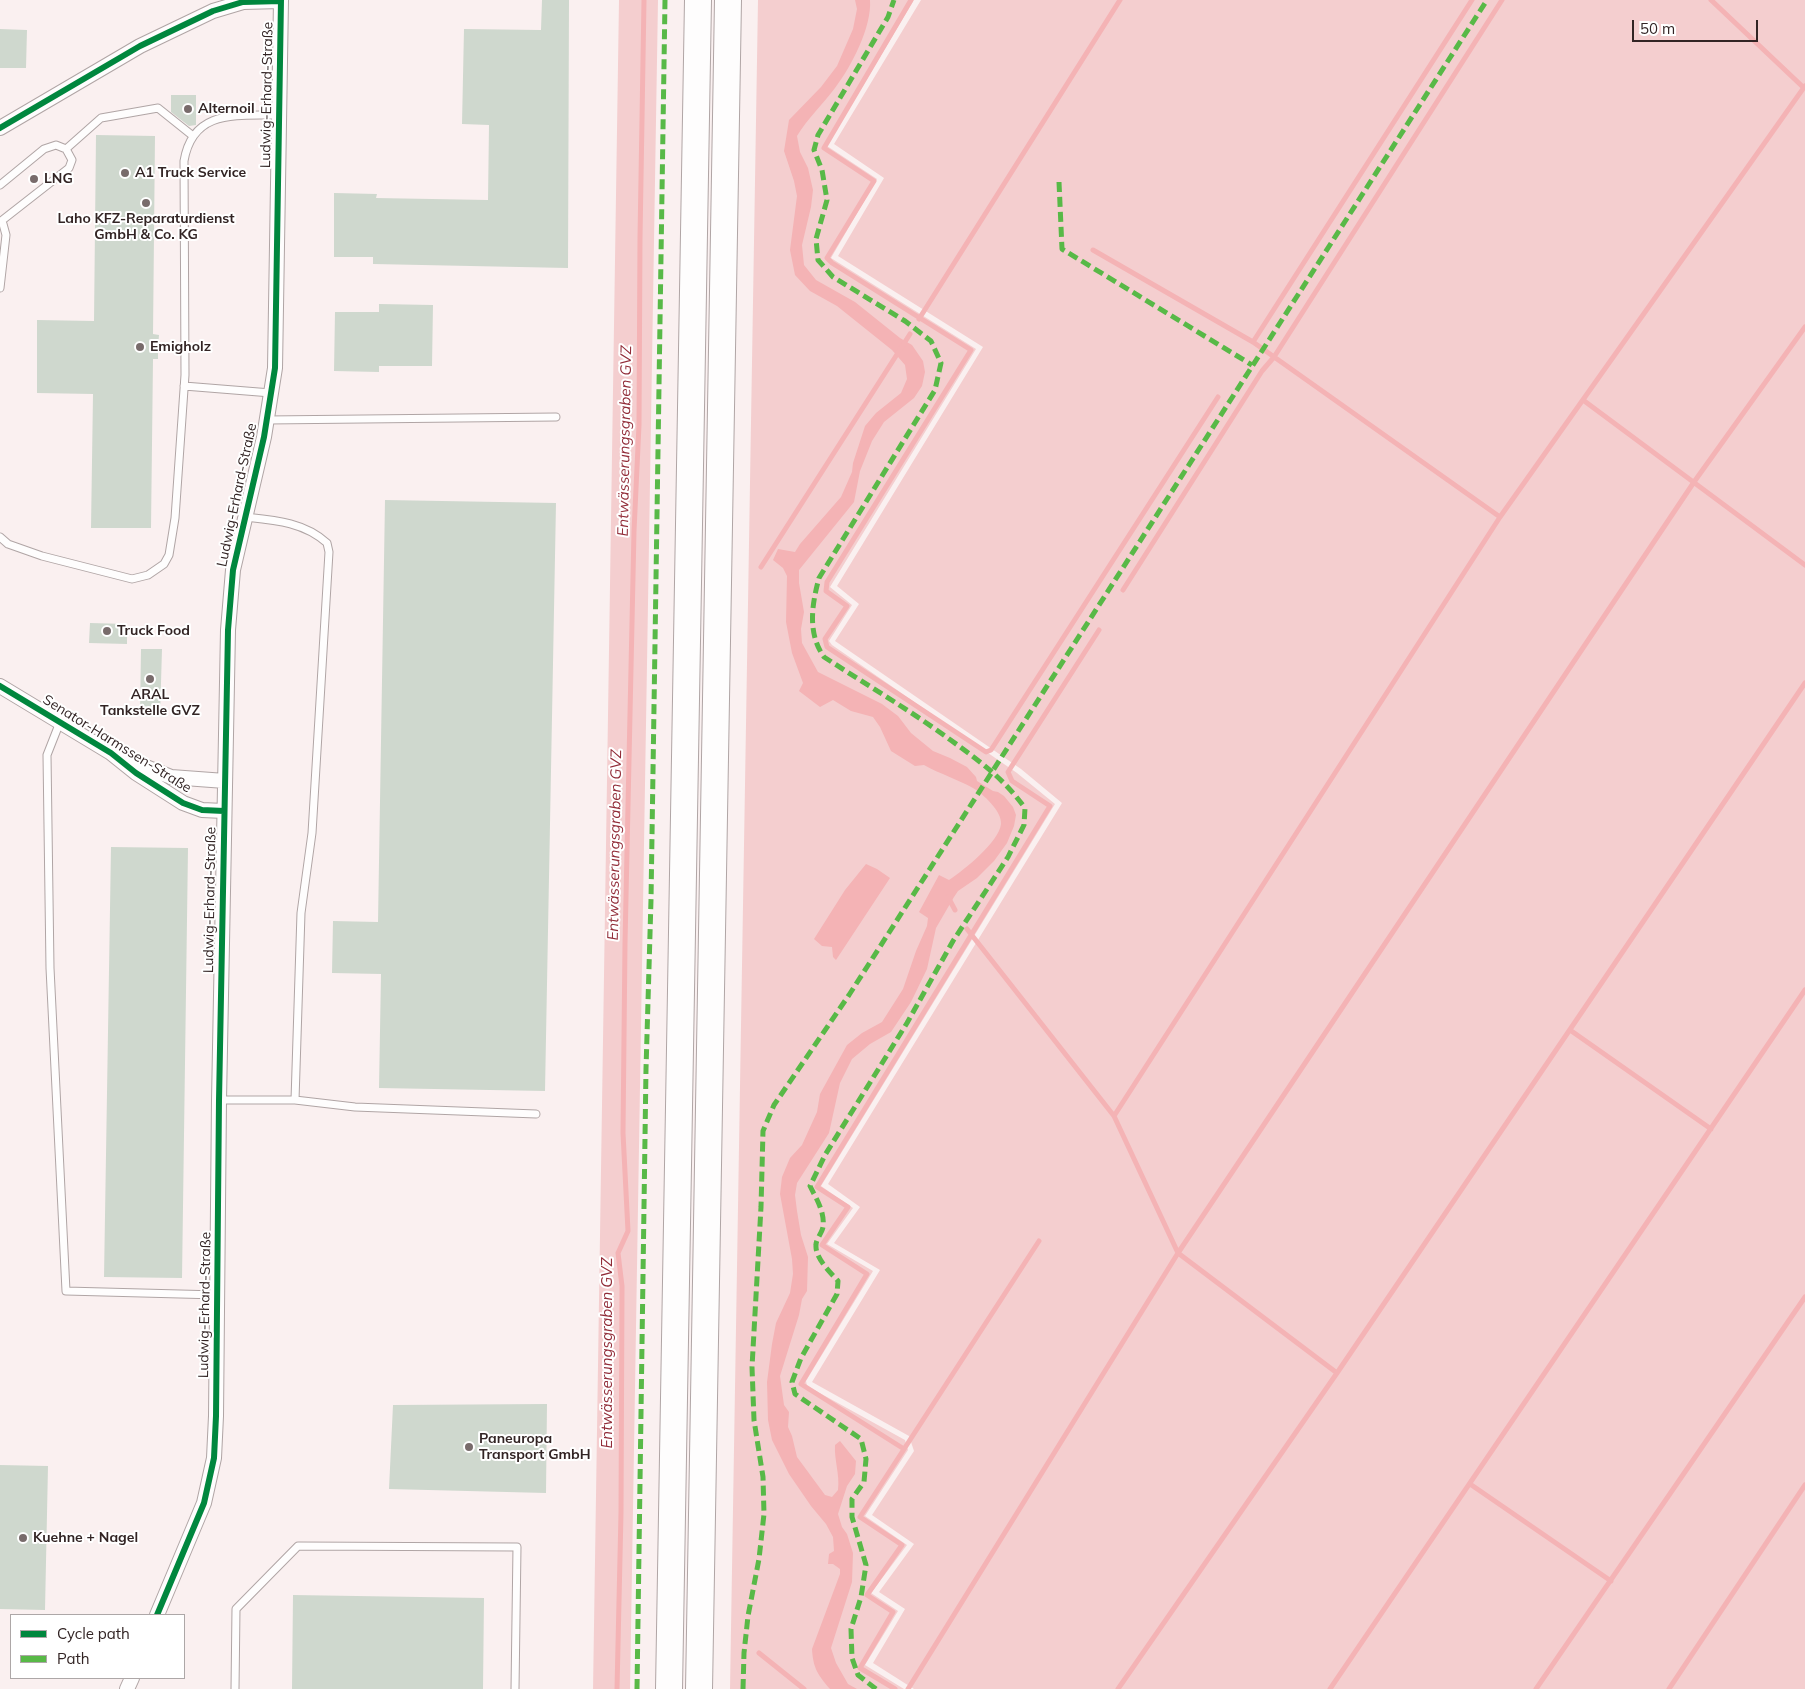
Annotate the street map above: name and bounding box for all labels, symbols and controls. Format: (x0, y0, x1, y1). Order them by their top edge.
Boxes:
scale bar (1635, 10, 1761, 42)
text: 50 m (1640, 19, 1675, 38)
street label: Ludwig-Erhard-Straße (257, 22, 277, 168)
place label: Alternoil (198, 101, 255, 117)
marker: Alternoil (182, 103, 194, 115)
place label: A1 Truck Service (135, 165, 246, 181)
marker: A1 Truck Service (119, 167, 131, 179)
place label: LNG (44, 171, 73, 187)
marker: LNG (28, 173, 40, 185)
marker: Laho KFZ-Reparaturdienst GmbH & Co. KG (140, 197, 152, 209)
place label: Laho KFZ-Reparaturdienst GmbH & Co. KG (57, 211, 235, 243)
place label: Emigholz (150, 339, 211, 355)
marker: Emigholz (134, 341, 146, 353)
water label: Entwässerungsgraben GVZ (614, 345, 636, 537)
street label: Ludwig-Erhard-Straße (214, 422, 260, 568)
place label: Truck Food (117, 623, 190, 639)
marker: Truck Food (101, 625, 113, 637)
marker: ARAL Tankstelle GVZ (144, 673, 156, 685)
place label: ARAL Tankstelle GVZ (100, 687, 200, 720)
street label: Senator-Harmssen-Straße (40, 691, 194, 797)
water label: Entwässerungsgraben GVZ (604, 749, 626, 941)
street label: Ludwig-Erhard-Straße (200, 827, 220, 973)
street label: Ludwig-Erhard-Straße (195, 1232, 215, 1378)
water label: Entwässerungsgraben GVZ (598, 1258, 616, 1448)
place label: Paneuropa Transport GmbH (479, 1431, 591, 1464)
marker: Paneuropa Transport GmbH (463, 1441, 475, 1453)
place label: Kuehne + Nagel (33, 1530, 138, 1546)
marker: Kuehne + Nagel (17, 1532, 29, 1544)
legend (10, 1614, 185, 1679)
text: Cycle path (57, 1624, 130, 1643)
text: Path (57, 1649, 89, 1668)

